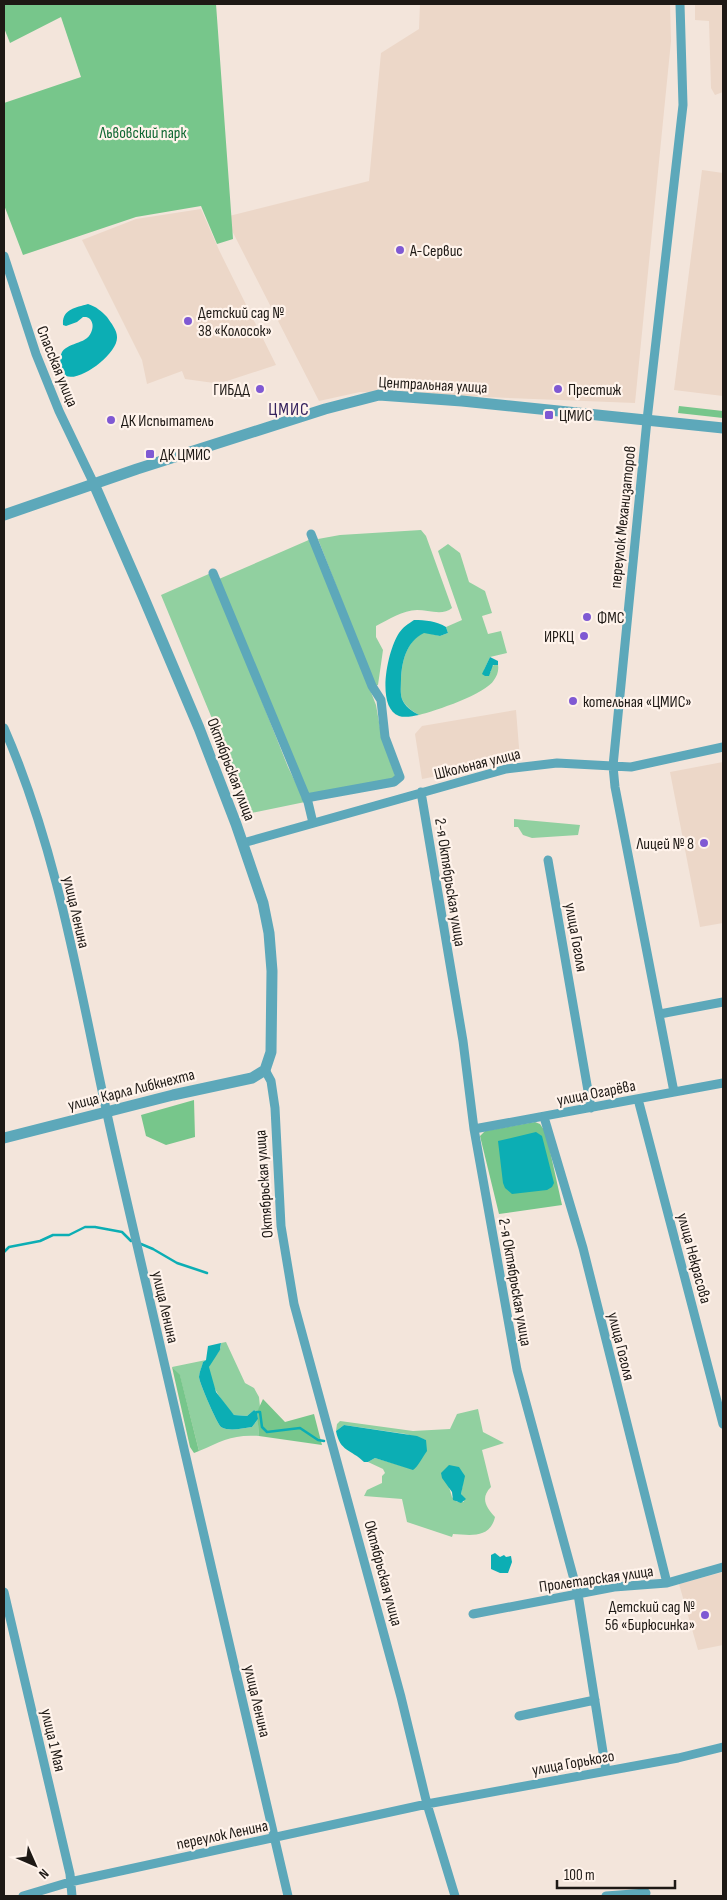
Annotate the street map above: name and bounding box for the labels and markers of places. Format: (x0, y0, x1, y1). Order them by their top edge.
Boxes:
place label: A-Сервис (409, 242, 463, 261)
marker: A-Сервис (394, 244, 406, 256)
place label: Детский сад № 38 «Колосок» (198, 304, 284, 341)
marker: Детский сад № 38 «Колосок» (182, 315, 194, 327)
place label: ГИБДД (213, 381, 250, 400)
place label: Престиж (568, 381, 621, 400)
marker: ГИБДД (254, 383, 266, 395)
marker: Престиж (552, 383, 564, 395)
place label: ЦМИС (559, 407, 593, 426)
marker: ЦМИС (543, 409, 555, 421)
place label: ДК Испытатель (121, 412, 214, 431)
marker: ДК Испытатель (105, 414, 117, 426)
place label: ДК ЦМИС (160, 446, 211, 465)
marker: ДК ЦМИС (144, 448, 156, 460)
place label: ФМС (597, 609, 625, 628)
marker: ФМС (581, 611, 593, 623)
place label: ИРКЦ (544, 628, 574, 647)
marker: ИРКЦ (578, 630, 590, 642)
place label: котельная «ЦМИС» (583, 693, 692, 712)
marker: котельная «ЦМИС» (567, 695, 579, 707)
place label: Лицей № 8 (636, 835, 694, 854)
marker: Лицей № 8 (698, 837, 710, 849)
place label: Детский сад № 56 «Бирюсинка» (605, 1598, 695, 1635)
marker: Детский сад № 56 «Бирюсинка» (699, 1609, 711, 1621)

